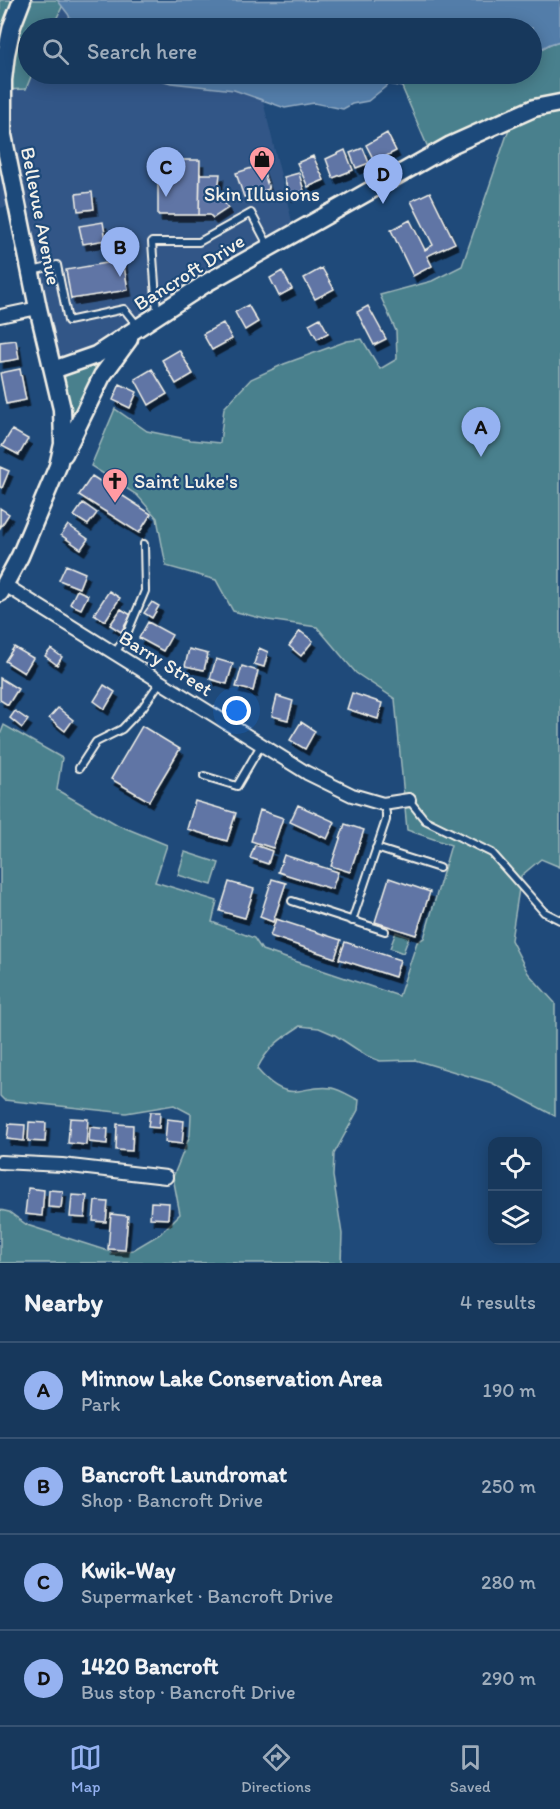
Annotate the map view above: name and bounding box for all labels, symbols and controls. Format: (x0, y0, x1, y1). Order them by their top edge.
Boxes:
search box (18, 18, 542, 84)
icon: search (39, 35, 72, 68)
text: Search here (87, 38, 197, 65)
shop icon: Skin Illusions (247, 144, 277, 182)
street label: Bellevue Avenue (16, 145, 66, 287)
pin: C (146, 148, 186, 197)
pin: D (364, 154, 403, 204)
place label: Skin Illusions (204, 182, 320, 206)
pin: B (100, 228, 140, 277)
street label: Bancroft Drive (129, 228, 249, 316)
pin: A (462, 408, 500, 457)
church icon: Saint Luke's (100, 466, 130, 504)
place label: Saint Luke's (134, 469, 238, 493)
street label: Barry Street (115, 625, 217, 701)
your location (222, 696, 251, 725)
map controls (488, 1137, 542, 1245)
button: locate (488, 1137, 542, 1191)
button: layers (488, 1191, 542, 1245)
text: Nearby (24, 1286, 103, 1318)
text: 4 results (460, 1290, 536, 1314)
text: Minnow Lake Conservation Area (81, 1365, 382, 1392)
text: A (37, 1378, 50, 1402)
text: 190 m (483, 1378, 536, 1402)
text: Park (81, 1392, 120, 1416)
text: Bancroft Laundromat (81, 1461, 287, 1488)
text: B (37, 1474, 50, 1498)
text: 250 m (481, 1474, 536, 1498)
text: Shop · Bancroft Drive (81, 1488, 263, 1512)
text: Kwik-Way (81, 1557, 175, 1584)
text: C (37, 1570, 50, 1594)
text: 280 m (481, 1570, 536, 1594)
text: Supermarket · Bancroft Drive (81, 1584, 333, 1608)
text: 1420 Bancroft (81, 1653, 219, 1680)
text: D (37, 1666, 50, 1690)
text: 290 m (481, 1666, 536, 1690)
text: Bus stop · Bancroft Drive (81, 1680, 295, 1704)
tab: Map (69, 1741, 102, 1796)
tab: Directions (241, 1741, 311, 1796)
tab: Saved (450, 1741, 491, 1796)

